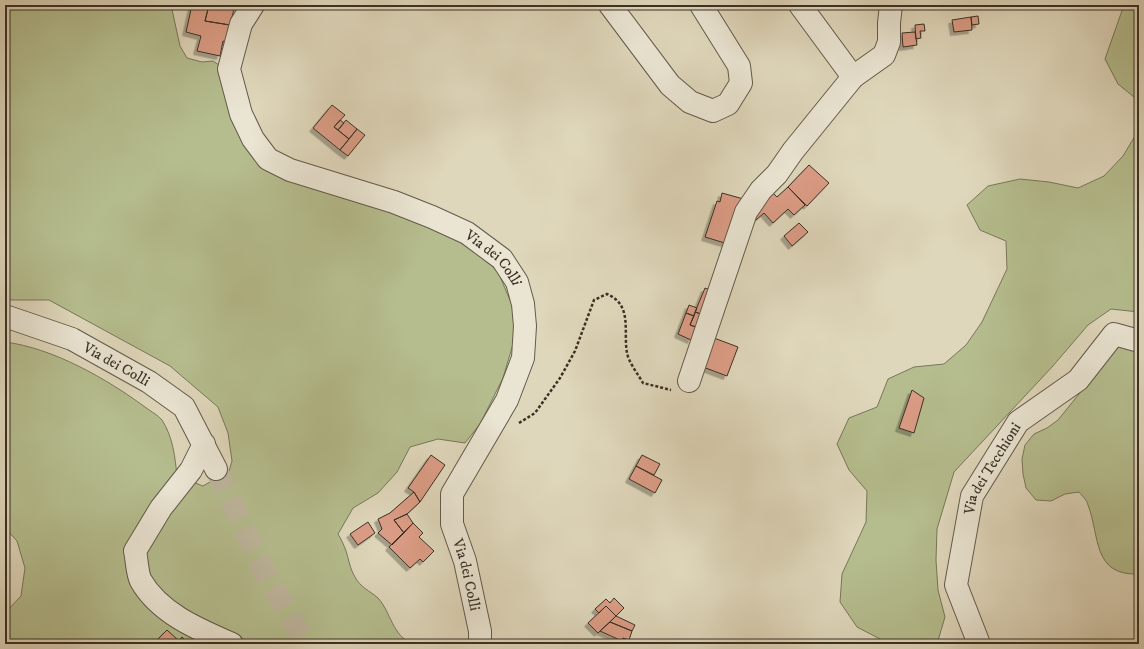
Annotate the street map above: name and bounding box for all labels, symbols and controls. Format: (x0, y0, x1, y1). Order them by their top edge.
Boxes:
street label: Via dei Colli (460, 225, 526, 287)
street label: Via dei Colli (79, 338, 153, 391)
street label: Via dei Tecchioni (960, 419, 1025, 517)
street label: Via dei Colli (448, 535, 484, 613)

